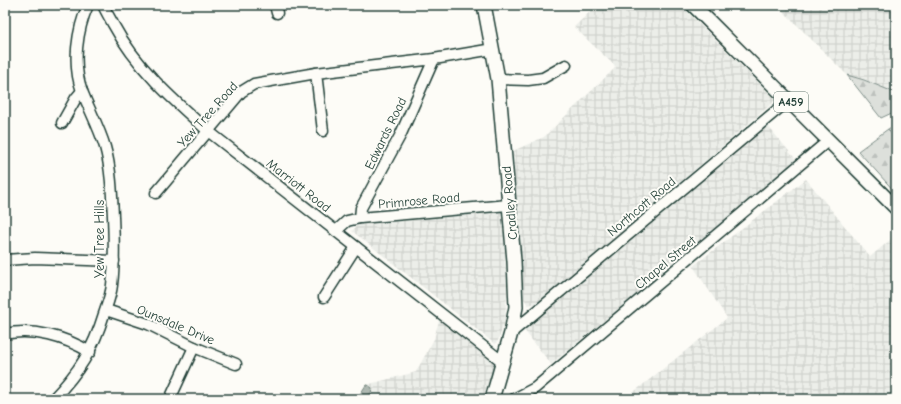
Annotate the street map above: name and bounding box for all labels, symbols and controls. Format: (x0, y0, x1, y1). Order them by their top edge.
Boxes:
street label: Yew Tree Road (174, 79, 241, 150)
road number: A459 (774, 92, 808, 112)
street label: Edwards Road (362, 95, 409, 172)
street label: Marriott Road (264, 156, 334, 215)
street label: Cradley Road (499, 165, 520, 241)
street label: Northcott Road (604, 174, 678, 239)
street label: Primrose Road (377, 189, 461, 212)
street label: Yew Tree Hills (92, 200, 107, 278)
street label: Chapel Street (632, 232, 700, 292)
street label: Ounsdale Drive (135, 301, 217, 348)

